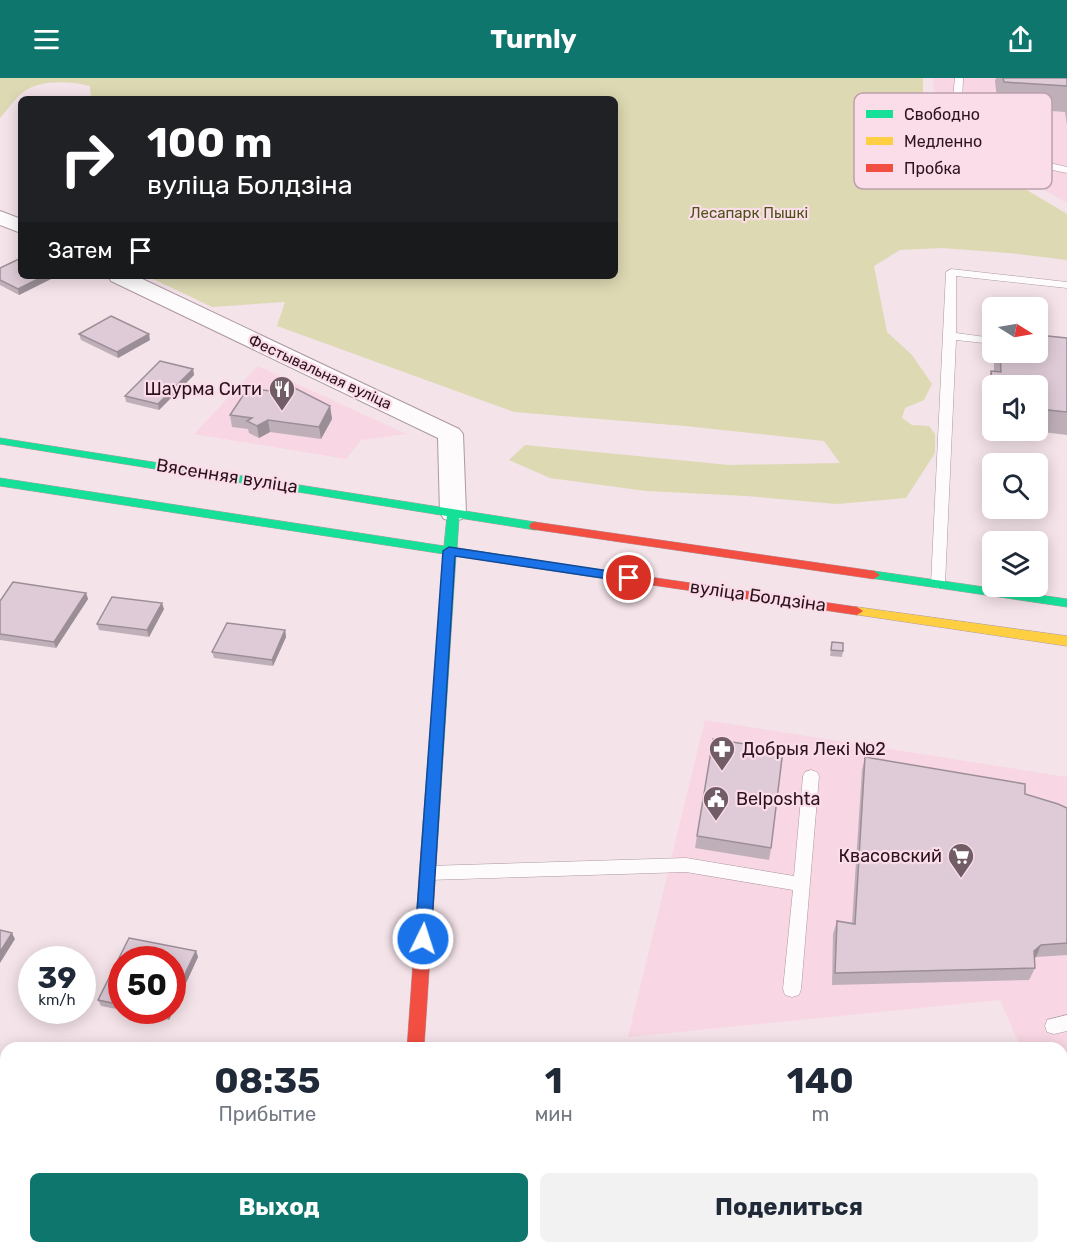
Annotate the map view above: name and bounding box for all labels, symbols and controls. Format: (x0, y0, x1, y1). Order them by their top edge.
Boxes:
icon: menu (30, 23, 63, 56)
text: Turnly (490, 23, 577, 55)
icon: share (1004, 23, 1037, 56)
legend (854, 93, 1052, 189)
text: Свободно (904, 105, 980, 124)
text: 100 m (147, 118, 272, 168)
icon: right (48, 120, 126, 198)
text: Медленно (904, 132, 982, 151)
text: Пробка (904, 159, 961, 178)
text: вуліца Болдзіна (147, 169, 353, 201)
park label: Лесапарк Пышкі (690, 204, 808, 222)
icon: arrive (124, 234, 157, 267)
text: Затем (48, 237, 112, 264)
north arrow (982, 297, 1048, 363)
map controls (982, 297, 1048, 597)
street label: Фестывальная вуліца (245, 331, 395, 413)
restaurant icon: Шаурма Сити (267, 374, 297, 412)
button: sound (982, 375, 1048, 441)
place label: Шаурма Сити (144, 378, 262, 400)
button: search (982, 453, 1048, 519)
street label: Вясенняя вуліца (155, 454, 299, 498)
button: layers (982, 531, 1048, 597)
pin (603, 552, 654, 603)
icon: arrive (612, 561, 645, 594)
street label: вуліца Болдзіна (689, 576, 827, 616)
pharmacy icon: Добрыя Лекі №2 (707, 734, 737, 772)
place label: Добрыя Лекі №2 (742, 738, 886, 760)
public building icon: Belposhta (701, 784, 731, 822)
place label: Belposhta (736, 788, 821, 810)
supermarket icon: Квасовский (946, 841, 976, 879)
place label: Квасовский (839, 845, 942, 867)
position arrow (391, 907, 455, 971)
speed limit sign: 50 (108, 946, 186, 1024)
text: 39 (38, 960, 77, 996)
text: km/h (38, 991, 76, 1009)
text: 08:35 (214, 1059, 321, 1102)
text: 1 (545, 1059, 563, 1102)
text: 140 (787, 1059, 854, 1102)
text: Прибытие (218, 1102, 316, 1126)
text: мин (535, 1102, 573, 1126)
text: m (811, 1102, 829, 1126)
button: Выход (30, 1173, 528, 1242)
button: Поделиться (540, 1173, 1038, 1242)

